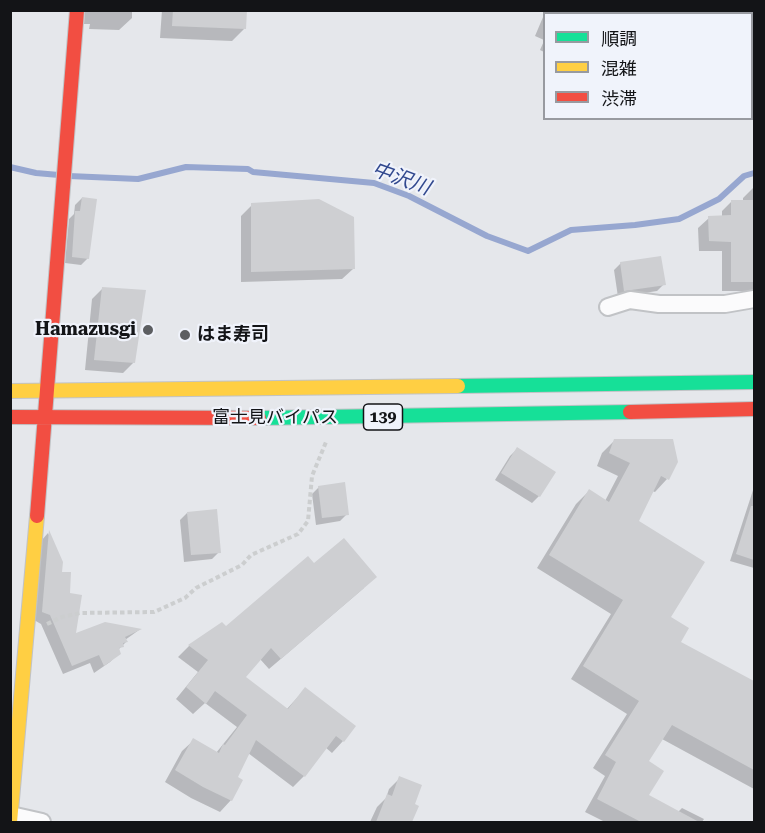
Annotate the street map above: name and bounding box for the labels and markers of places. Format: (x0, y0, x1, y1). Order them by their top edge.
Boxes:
place label: Hamazusgi (35, 319, 136, 341)
marker: Hamazusgi (141, 323, 155, 337)
place label: はま寿司 (197, 324, 269, 346)
marker: はま寿司 (178, 328, 192, 342)

